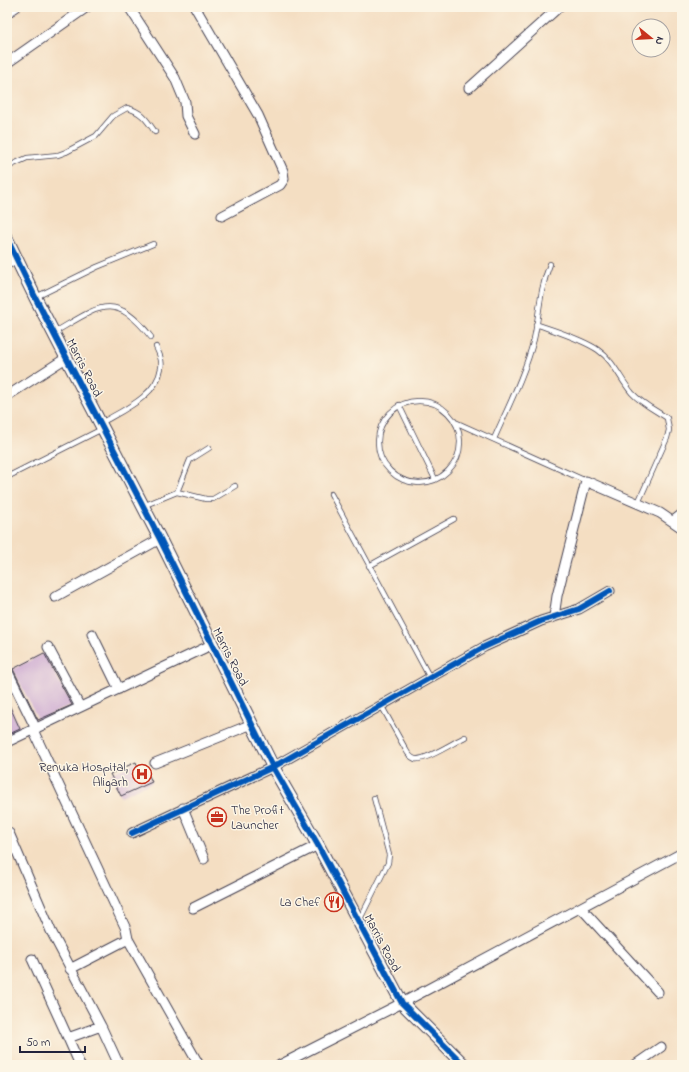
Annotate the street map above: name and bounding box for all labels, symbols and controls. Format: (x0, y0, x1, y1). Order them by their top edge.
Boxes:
north arrow (631, 18, 671, 58)
text: N (651, 35, 668, 47)
street label: Marris Road (61, 335, 107, 401)
street label: Marris Road (207, 624, 253, 690)
place label: Renuka Hospital, Aligarh (39, 758, 128, 793)
hospital icon: Renuka Hospital, Aligarh (131, 763, 153, 785)
place label: The Profit Launcher (231, 801, 285, 835)
office icon: The Profit Launcher (206, 806, 228, 828)
restaurant icon: La Chef (323, 891, 345, 913)
place label: La Chef (280, 893, 321, 912)
street label: Marris Road (359, 911, 406, 976)
scale bar (20, 1028, 85, 1054)
text: 50 m (26, 1034, 50, 1052)

